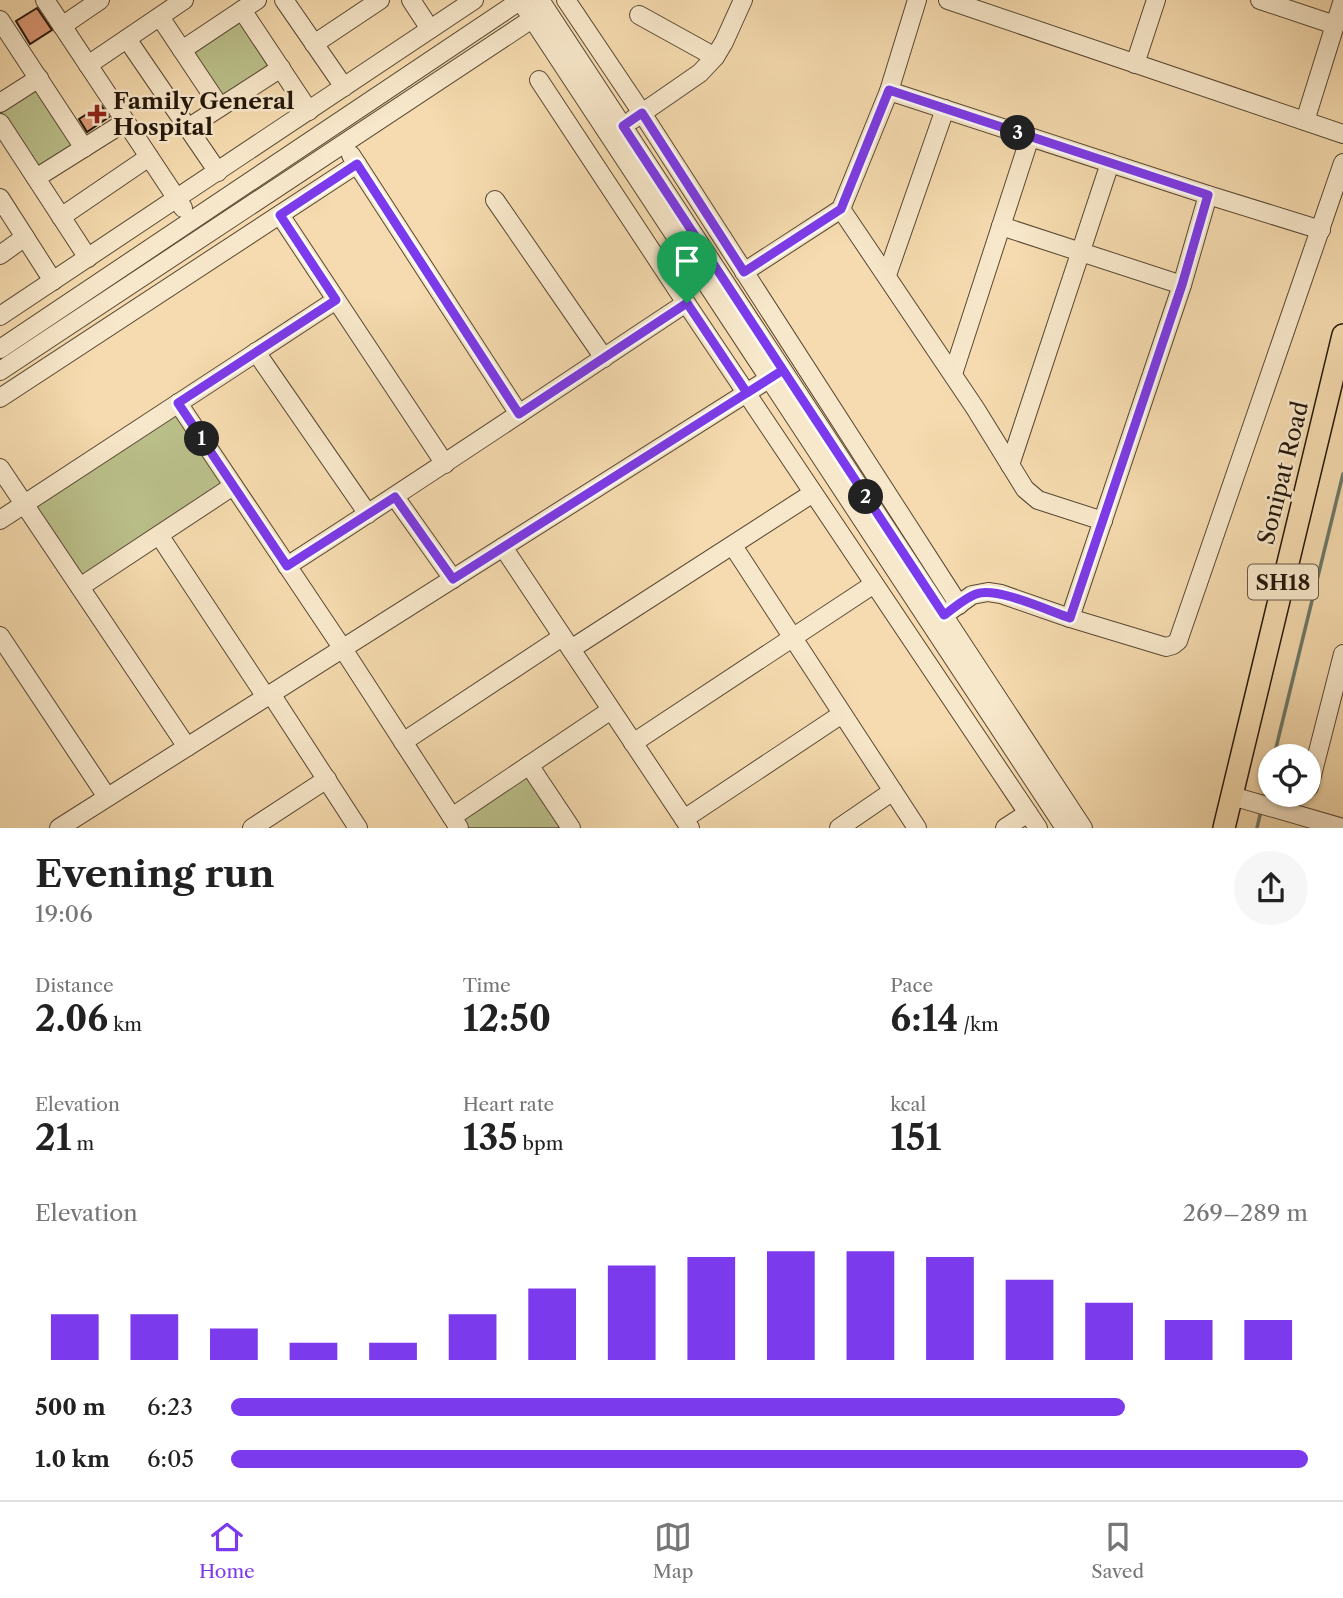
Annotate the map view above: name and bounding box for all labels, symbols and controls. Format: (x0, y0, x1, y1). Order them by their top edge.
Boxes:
place label: Family General Hospital (113, 87, 294, 141)
marker: Family General Hospital (87, 104, 107, 124)
pin: 3 (1000, 116, 1036, 150)
text: 3 (1012, 121, 1023, 144)
pin (657, 231, 717, 303)
icon: arrive (668, 242, 706, 280)
street label: Sonipat Road (1252, 398, 1314, 548)
pin: 1 (184, 422, 220, 457)
text: 1 (197, 427, 206, 450)
pin: 2 (848, 480, 884, 514)
text: 2 (860, 485, 871, 508)
road number: SH18 (1248, 564, 1318, 600)
map controls (1258, 744, 1321, 807)
button: locate (1258, 744, 1321, 807)
text: Evening run (35, 850, 275, 897)
button: share (1234, 851, 1308, 925)
text: 19:06 (35, 900, 93, 928)
text: Distance (35, 974, 114, 997)
text: Time (463, 974, 511, 997)
text: Pace (890, 974, 933, 997)
text: 2.06 (35, 997, 108, 1040)
text: 12:50 (463, 997, 551, 1040)
text: 6:14 (890, 997, 958, 1040)
text: km (108, 1013, 142, 1036)
text: /km (958, 1013, 999, 1036)
text: Elevation (35, 1093, 120, 1116)
text: Heart rate (463, 1093, 554, 1116)
text: kcal (890, 1093, 926, 1116)
text: 21 (35, 1116, 71, 1159)
text: 135 (463, 1116, 518, 1159)
text: 151 (890, 1116, 941, 1159)
text: m (71, 1132, 94, 1155)
text: bpm (518, 1132, 563, 1155)
text: Elevation (35, 1199, 138, 1227)
text: 269–289 m (1183, 1199, 1308, 1227)
text: 500 m (35, 1393, 106, 1421)
text: 6:23 (147, 1393, 193, 1421)
text: 1.0 km (35, 1445, 110, 1473)
text: 6:05 (147, 1445, 194, 1473)
tab: Home (199, 1518, 255, 1583)
tab: Map (653, 1518, 693, 1583)
tab: Saved (1091, 1518, 1144, 1583)

